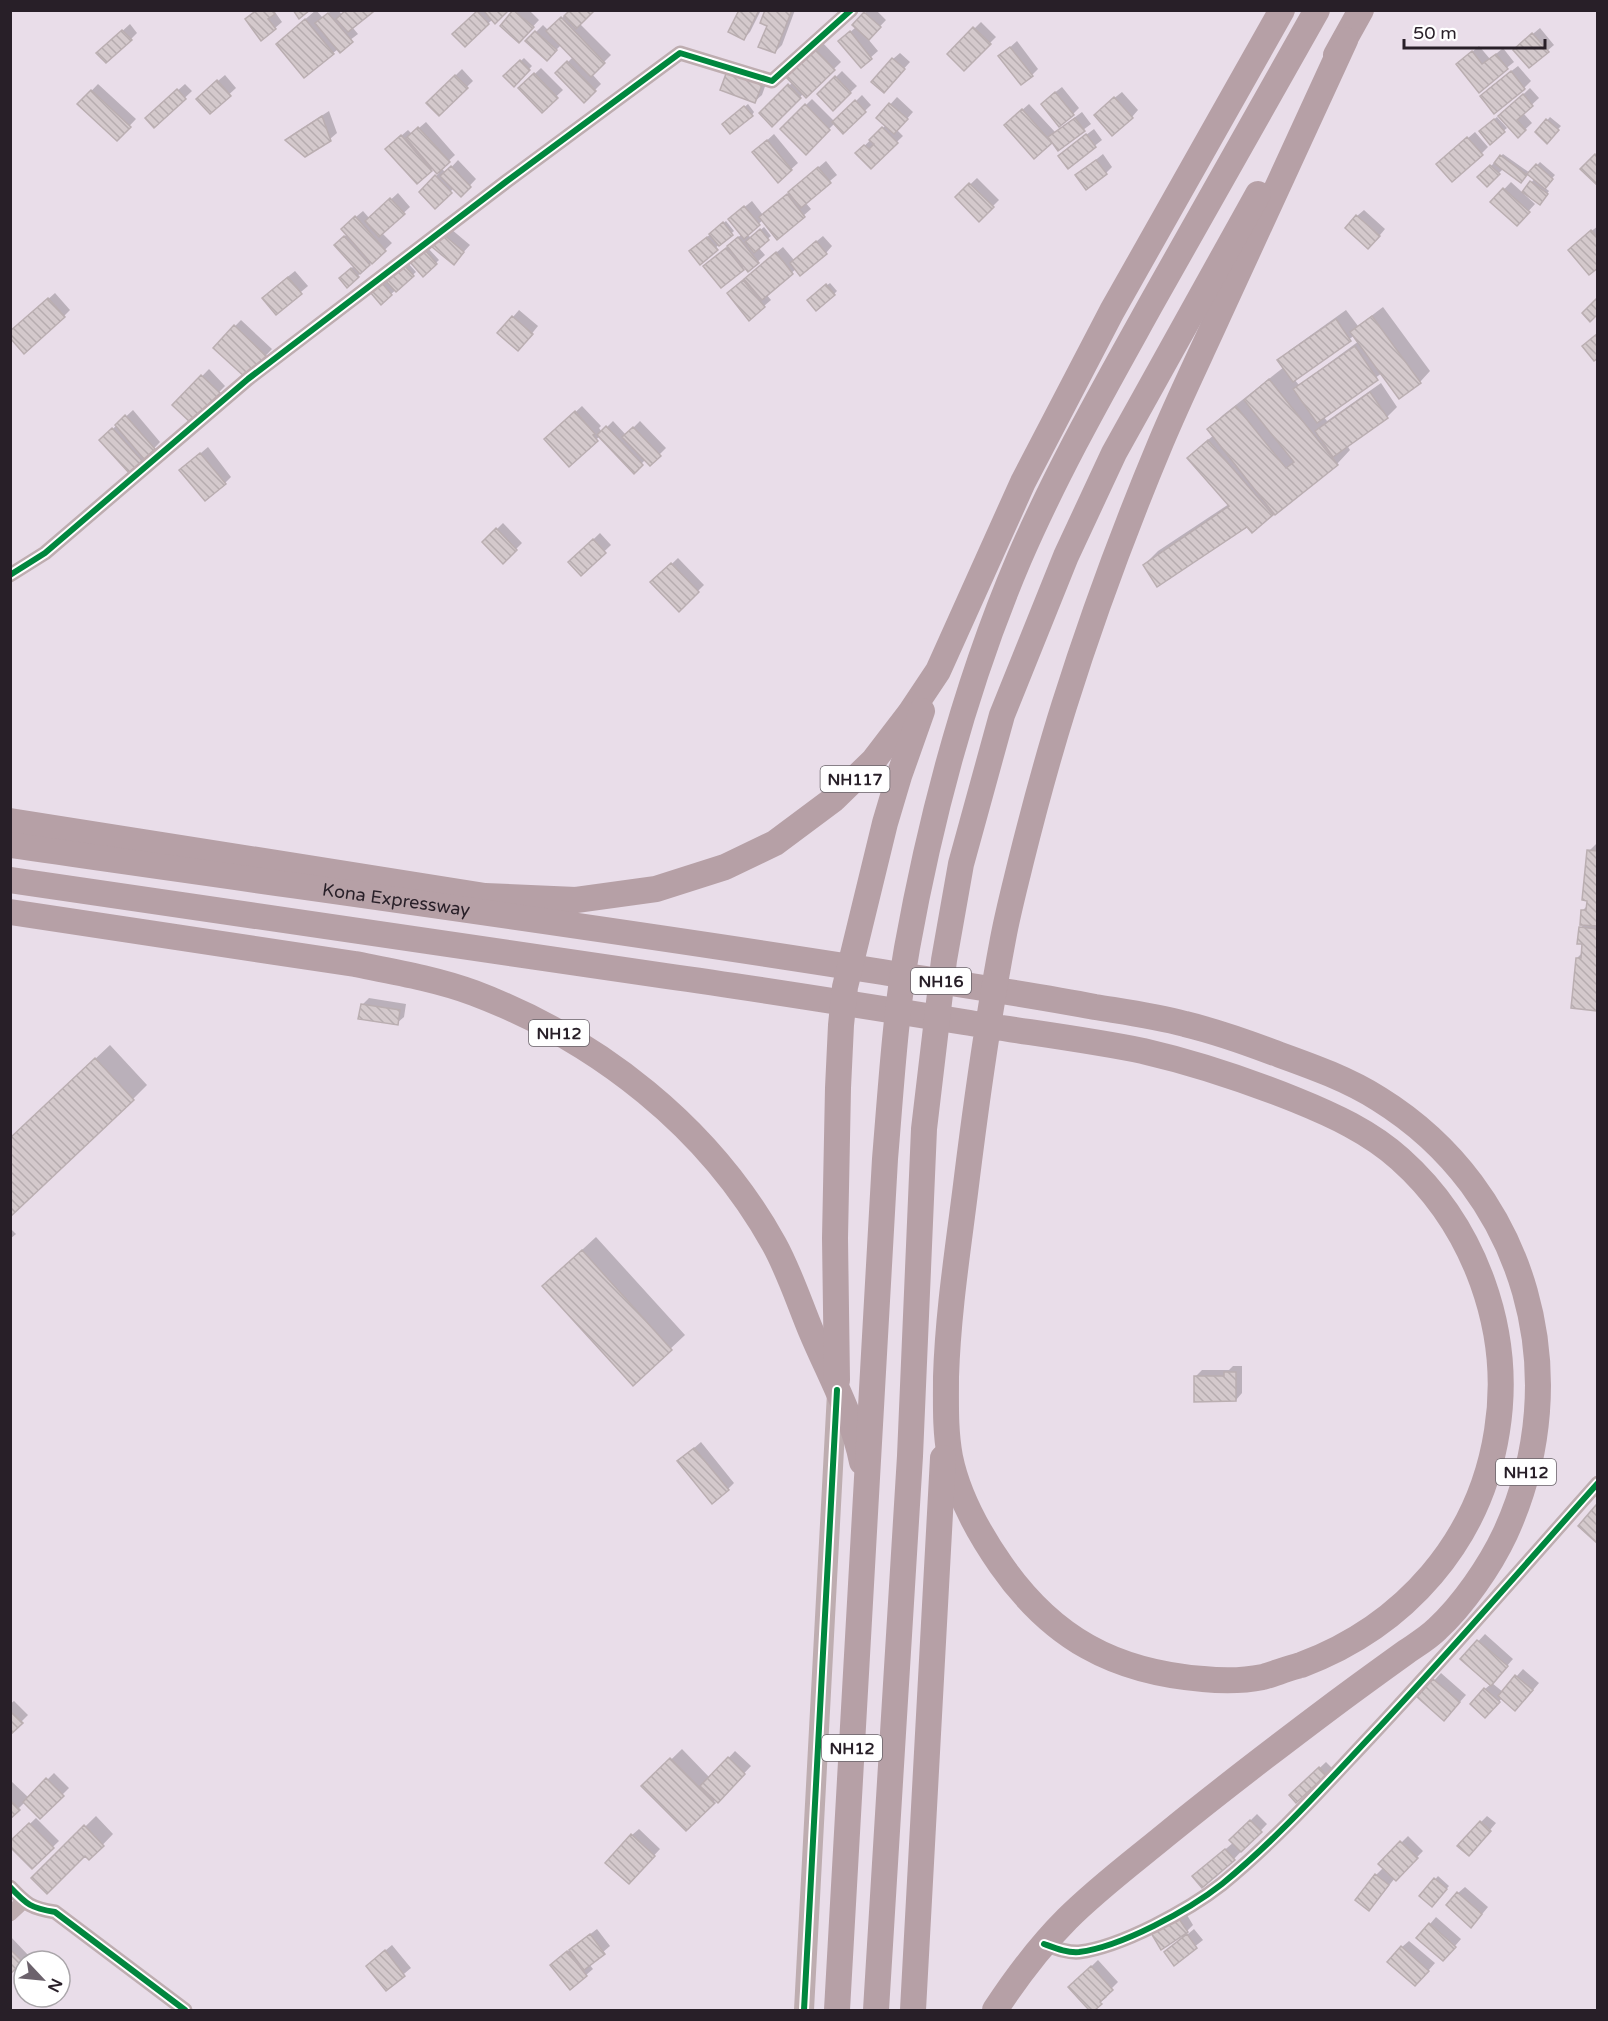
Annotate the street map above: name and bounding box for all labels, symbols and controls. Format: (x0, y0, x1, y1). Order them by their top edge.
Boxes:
scale bar (1404, 12, 1545, 50)
text: 50 m (1413, 22, 1457, 44)
road number: NH117 (820, 766, 890, 792)
street label: Kona Expressway (321, 879, 472, 921)
road number: NH16 (911, 968, 971, 994)
road number: NH12 (529, 1020, 589, 1046)
road number: NH12 (1496, 1459, 1556, 1485)
road number: NH12 (822, 1735, 882, 1761)
north arrow (12, 1949, 72, 2009)
text: N (43, 1975, 66, 1995)

